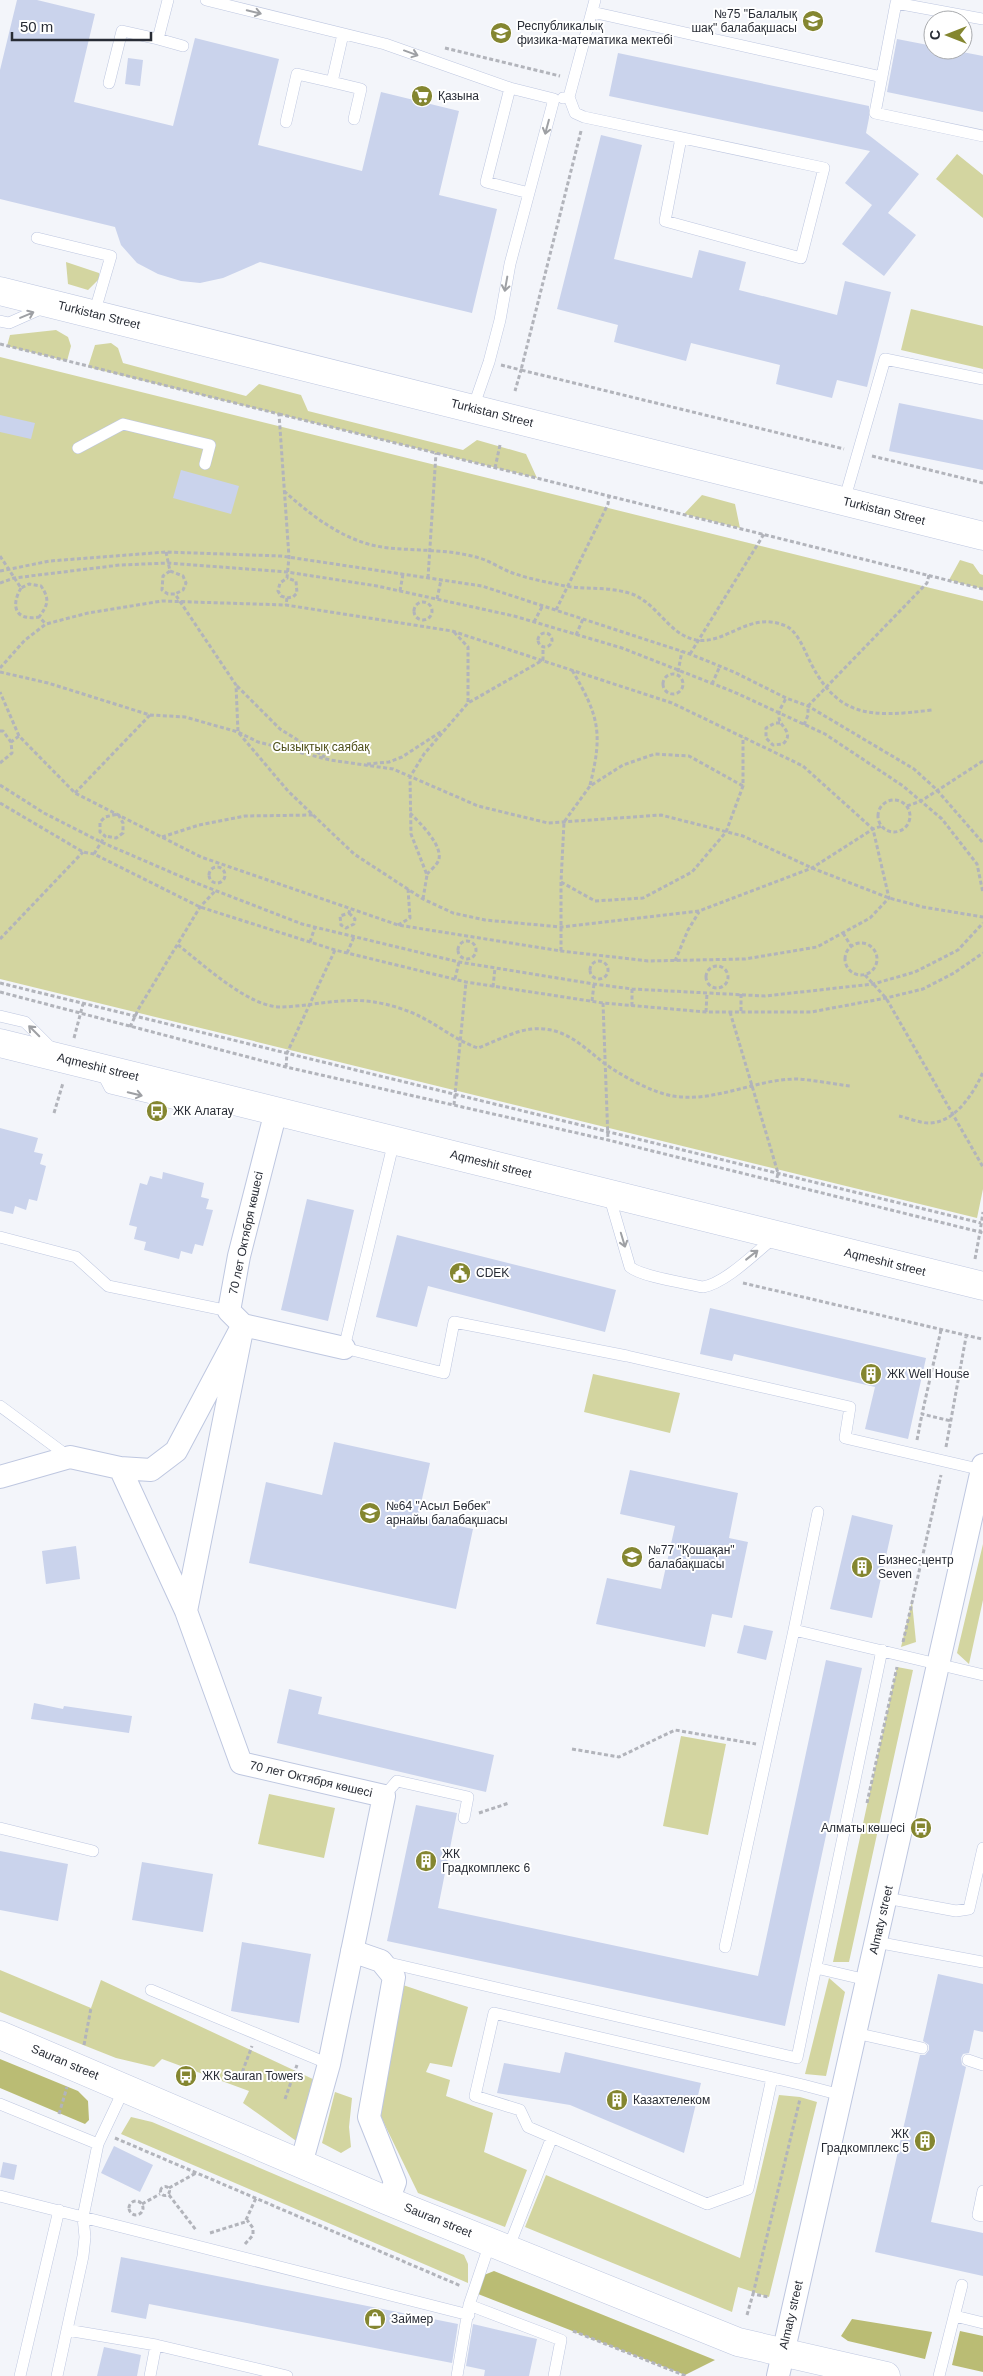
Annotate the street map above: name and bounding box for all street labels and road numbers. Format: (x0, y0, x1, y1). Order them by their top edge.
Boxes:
street label: Turkistan Street (56, 298, 142, 332)
street label: Turkistan Street (449, 396, 535, 430)
street label: Turkistan Street (841, 494, 927, 528)
street label: Aqmeshit street (56, 1050, 141, 1084)
street label: Aqmeshit street (449, 1147, 534, 1181)
street label: 70 лет Октября көшесі (226, 1170, 266, 1296)
street label: Aqmeshit street (843, 1245, 928, 1279)
street label: 70 лет Октября көшесі (248, 1758, 374, 1800)
street label: Almaty street (866, 1884, 896, 1956)
street label: Sauran street (29, 2041, 102, 2083)
street label: Sauran street (402, 2200, 475, 2240)
street label: Almaty street (776, 2279, 806, 2351)

